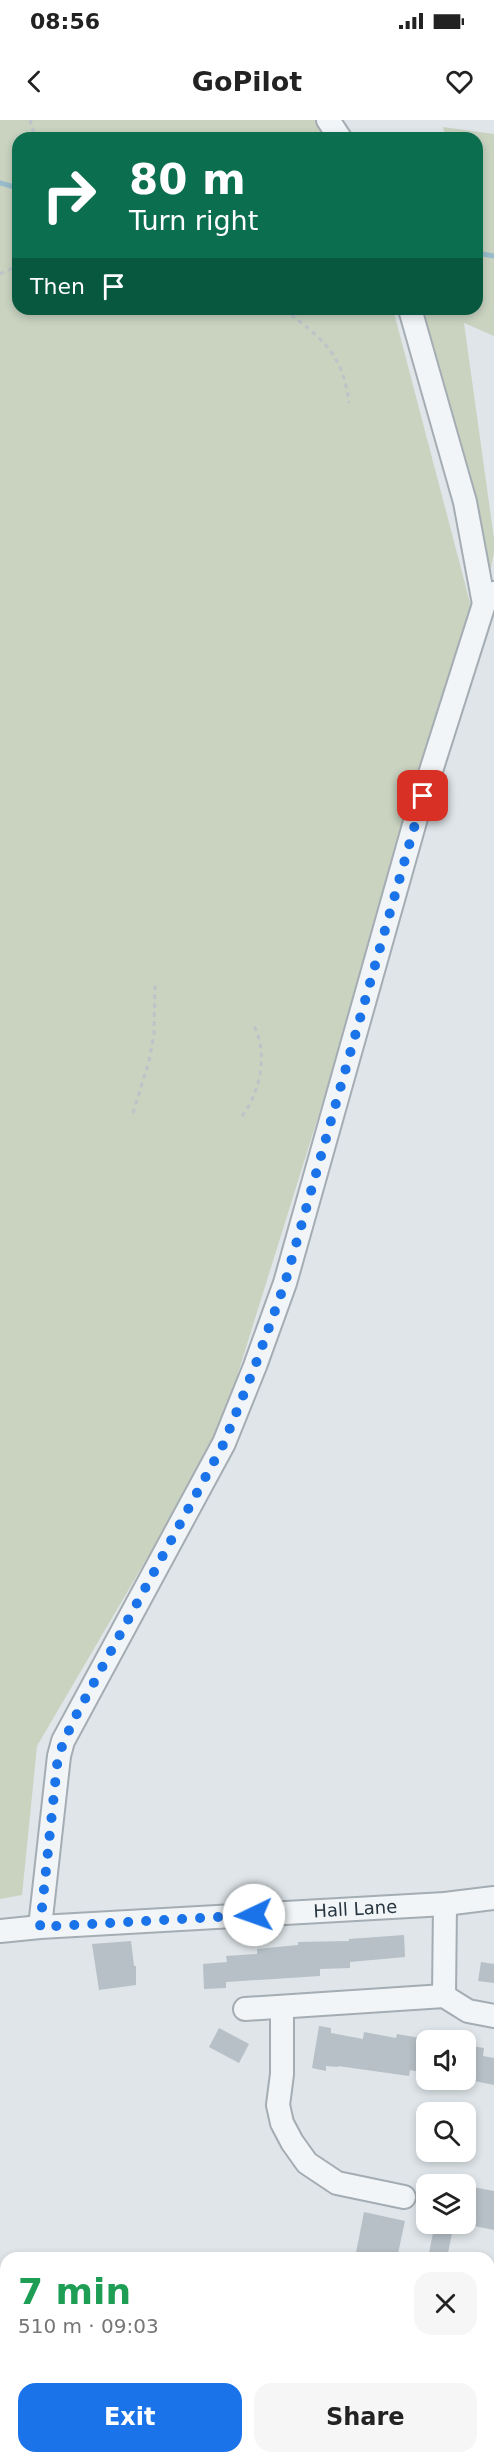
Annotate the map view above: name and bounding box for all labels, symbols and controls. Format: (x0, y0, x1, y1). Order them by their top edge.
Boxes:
text: 08:56 (30, 9, 100, 34)
icon: back (18, 65, 51, 98)
icon: heart (443, 65, 476, 98)
text: GoPilot (192, 66, 302, 97)
text: 80 m (129, 155, 246, 204)
icon: right (30, 156, 108, 234)
text: Turn right (129, 205, 258, 236)
icon: arrive (97, 270, 130, 303)
text: Then (30, 274, 85, 299)
pin (397, 770, 448, 821)
icon: arrive (406, 779, 439, 812)
position arrow (222, 1883, 286, 1947)
street label: Hall Lane (313, 1896, 398, 1921)
map controls (416, 2030, 476, 2234)
button: sound (416, 2030, 476, 2090)
button: search (416, 2102, 476, 2162)
button: layers (416, 2174, 476, 2234)
text: 7 min (18, 2271, 131, 2312)
button: close (414, 2272, 477, 2335)
text: 510 m · 09:03 (18, 2314, 159, 2338)
button: Exit (18, 2383, 242, 2452)
button: Share (254, 2383, 477, 2452)

